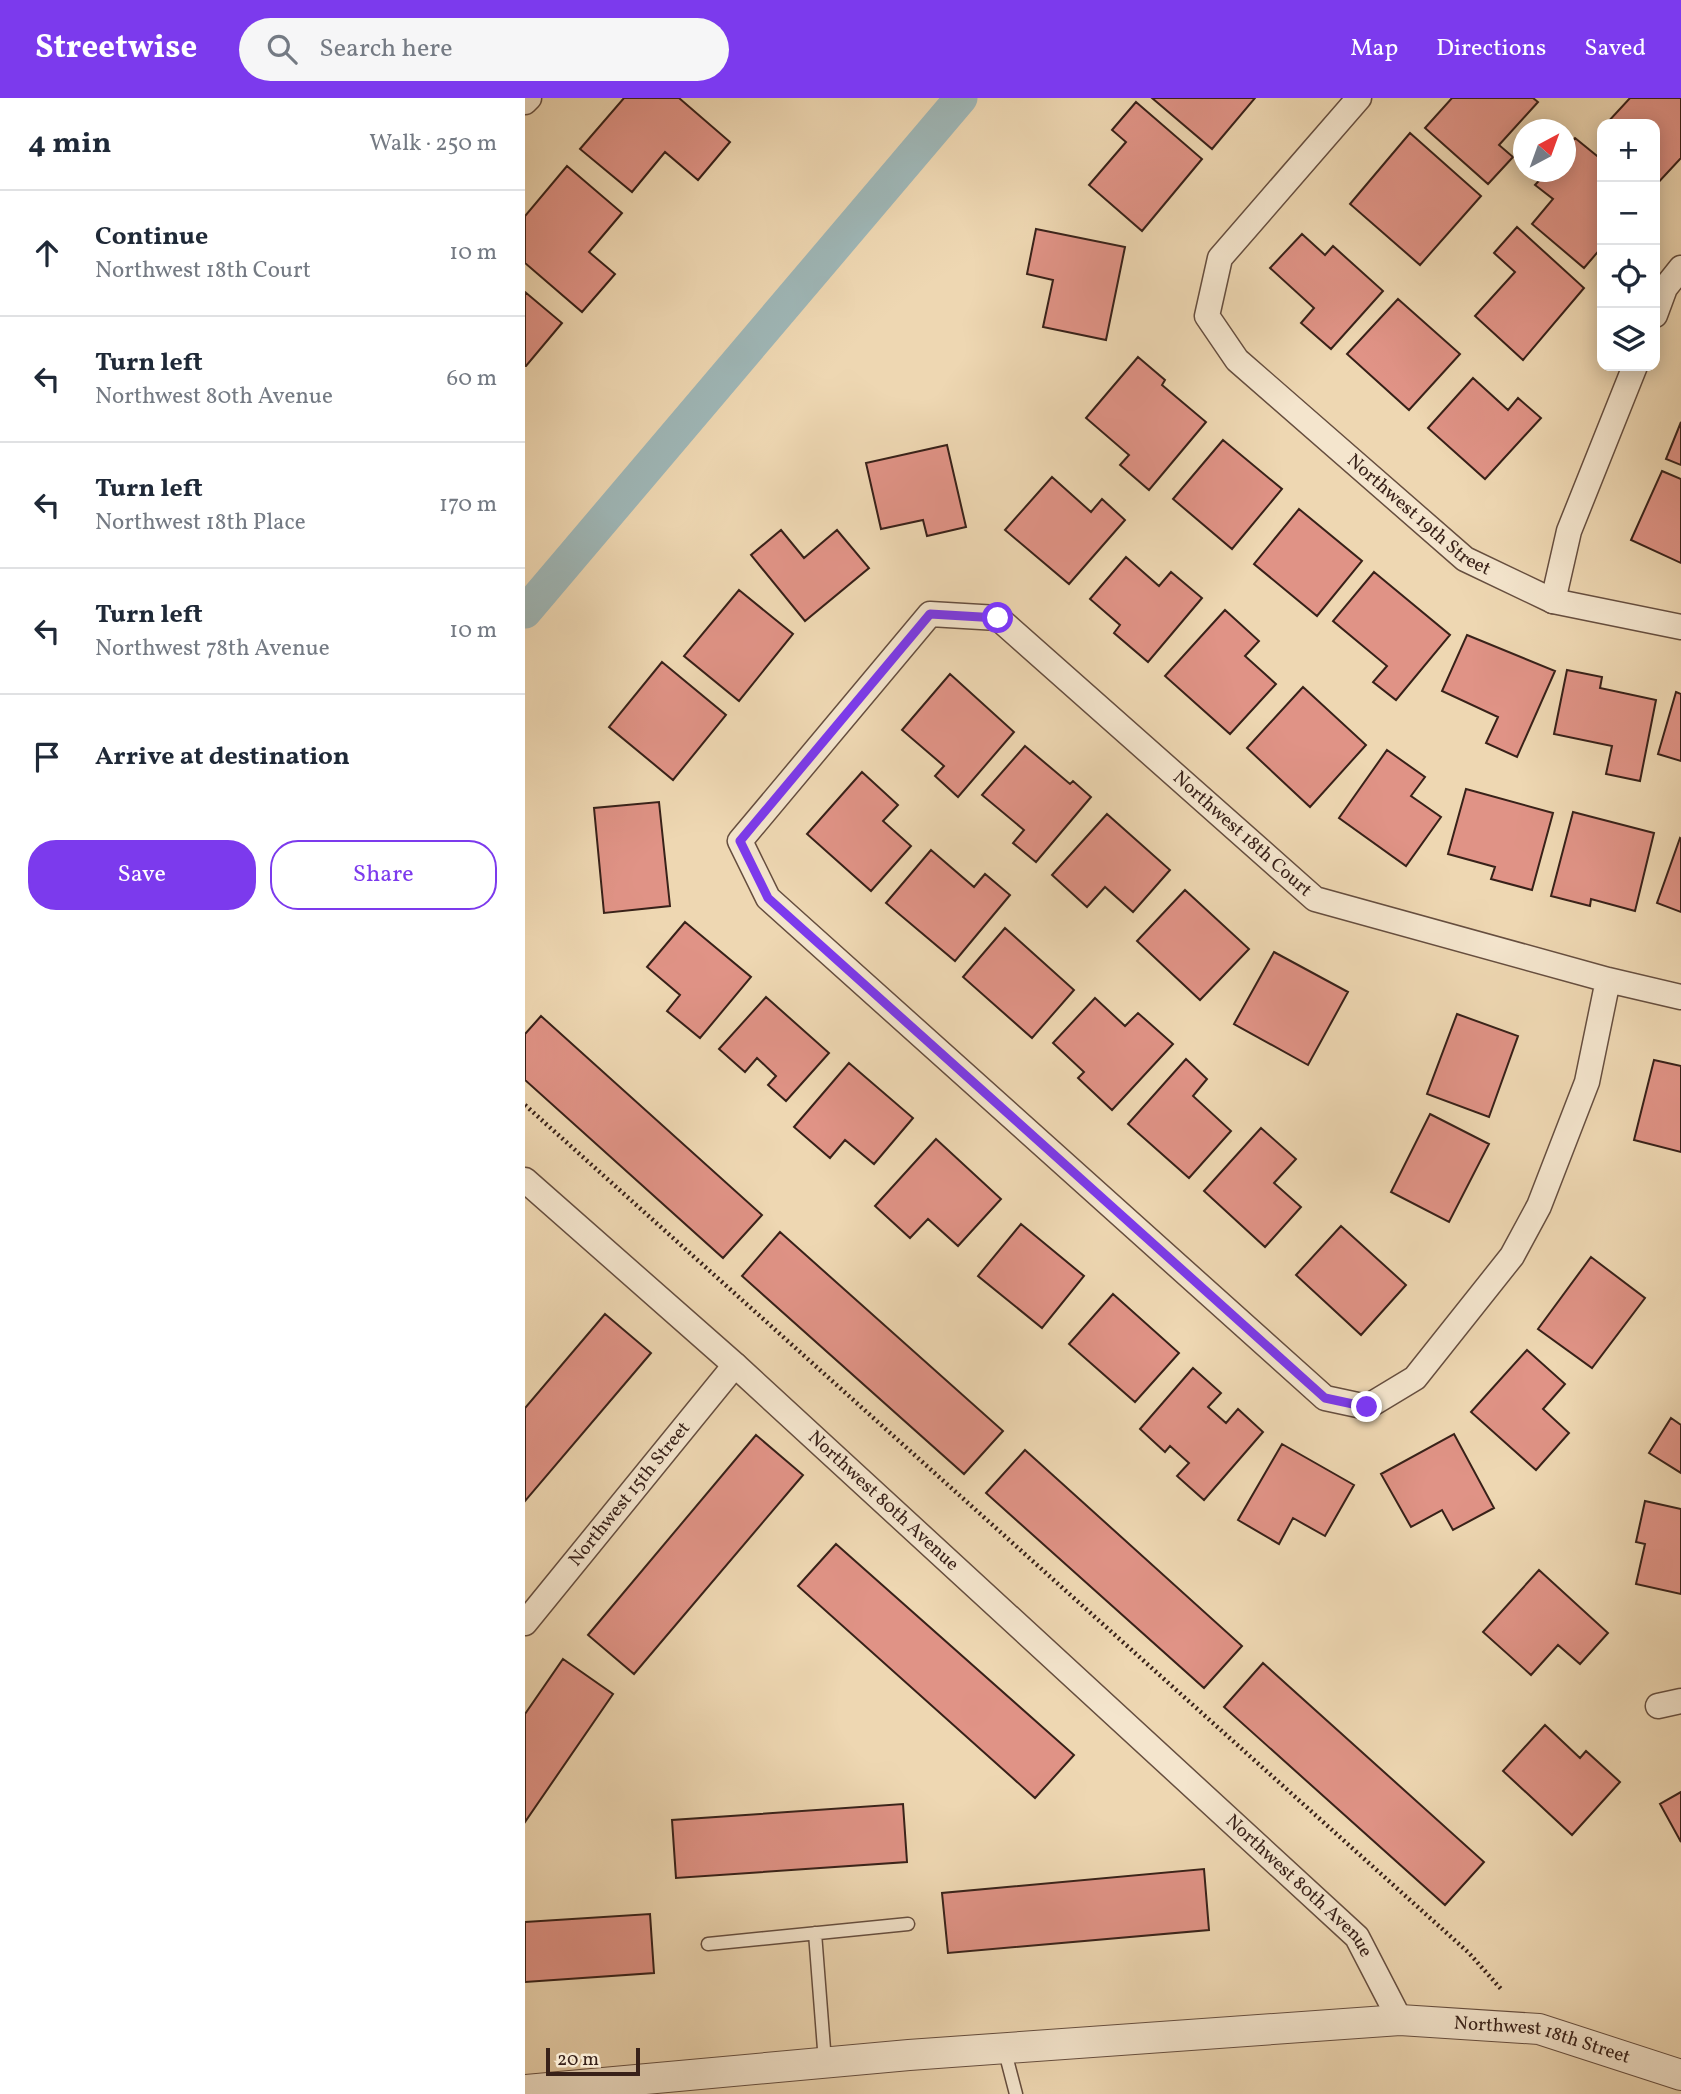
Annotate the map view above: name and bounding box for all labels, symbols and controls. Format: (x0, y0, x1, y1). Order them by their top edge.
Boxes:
search box (239, 18, 729, 81)
text: Streetwise (35, 26, 197, 72)
icon: search (263, 30, 301, 68)
text: Search here (319, 31, 453, 67)
text: Map (1350, 32, 1398, 66)
text: Directions (1436, 32, 1546, 66)
text: Saved (1584, 32, 1646, 66)
north arrow (1513, 119, 1576, 182)
map controls (1597, 119, 1660, 371)
button: + (1597, 119, 1660, 182)
text: 4 min (28, 123, 112, 165)
text: Walk · 250 m (369, 128, 497, 160)
button: − (1597, 182, 1660, 245)
text: Continue (95, 219, 208, 255)
icon: ahead (28, 234, 66, 272)
text: 10 m (449, 237, 497, 269)
button: locate (1597, 245, 1660, 308)
text: Northwest 18th Court (95, 255, 311, 287)
button: layers (1597, 308, 1660, 371)
text: Turn left (95, 345, 203, 381)
icon: left (28, 360, 66, 398)
text: 60 m (447, 363, 497, 395)
text: Northwest 80th Avenue (95, 381, 333, 413)
street label: Northwest 19th Street (1341, 448, 1495, 582)
text: Turn left (95, 471, 203, 507)
icon: left (28, 486, 66, 524)
text: 170 m (439, 489, 497, 521)
text: Northwest 18th Place (95, 507, 306, 539)
text: Turn left (95, 597, 203, 633)
route start (982, 602, 1013, 633)
icon: left (28, 612, 66, 650)
text: 10 m (449, 615, 497, 647)
text: Northwest 78th Avenue (95, 633, 330, 665)
icon: arrive (28, 738, 66, 776)
text: Arrive at destination (95, 739, 350, 775)
street label: Northwest 18th Court (1167, 765, 1318, 903)
button: Save (28, 840, 256, 910)
button: Share (270, 840, 497, 910)
route end (1351, 1391, 1382, 1422)
street label: Northwest 15th Street (563, 1416, 697, 1572)
street label: Northwest 80th Avenue (802, 1425, 964, 1577)
street label: Northwest 80th Avenue (1219, 1809, 1378, 1962)
street label: Northwest 18th Street (1453, 2011, 1634, 2071)
scale bar (546, 2045, 641, 2077)
text: 20 m (557, 2047, 599, 2073)

